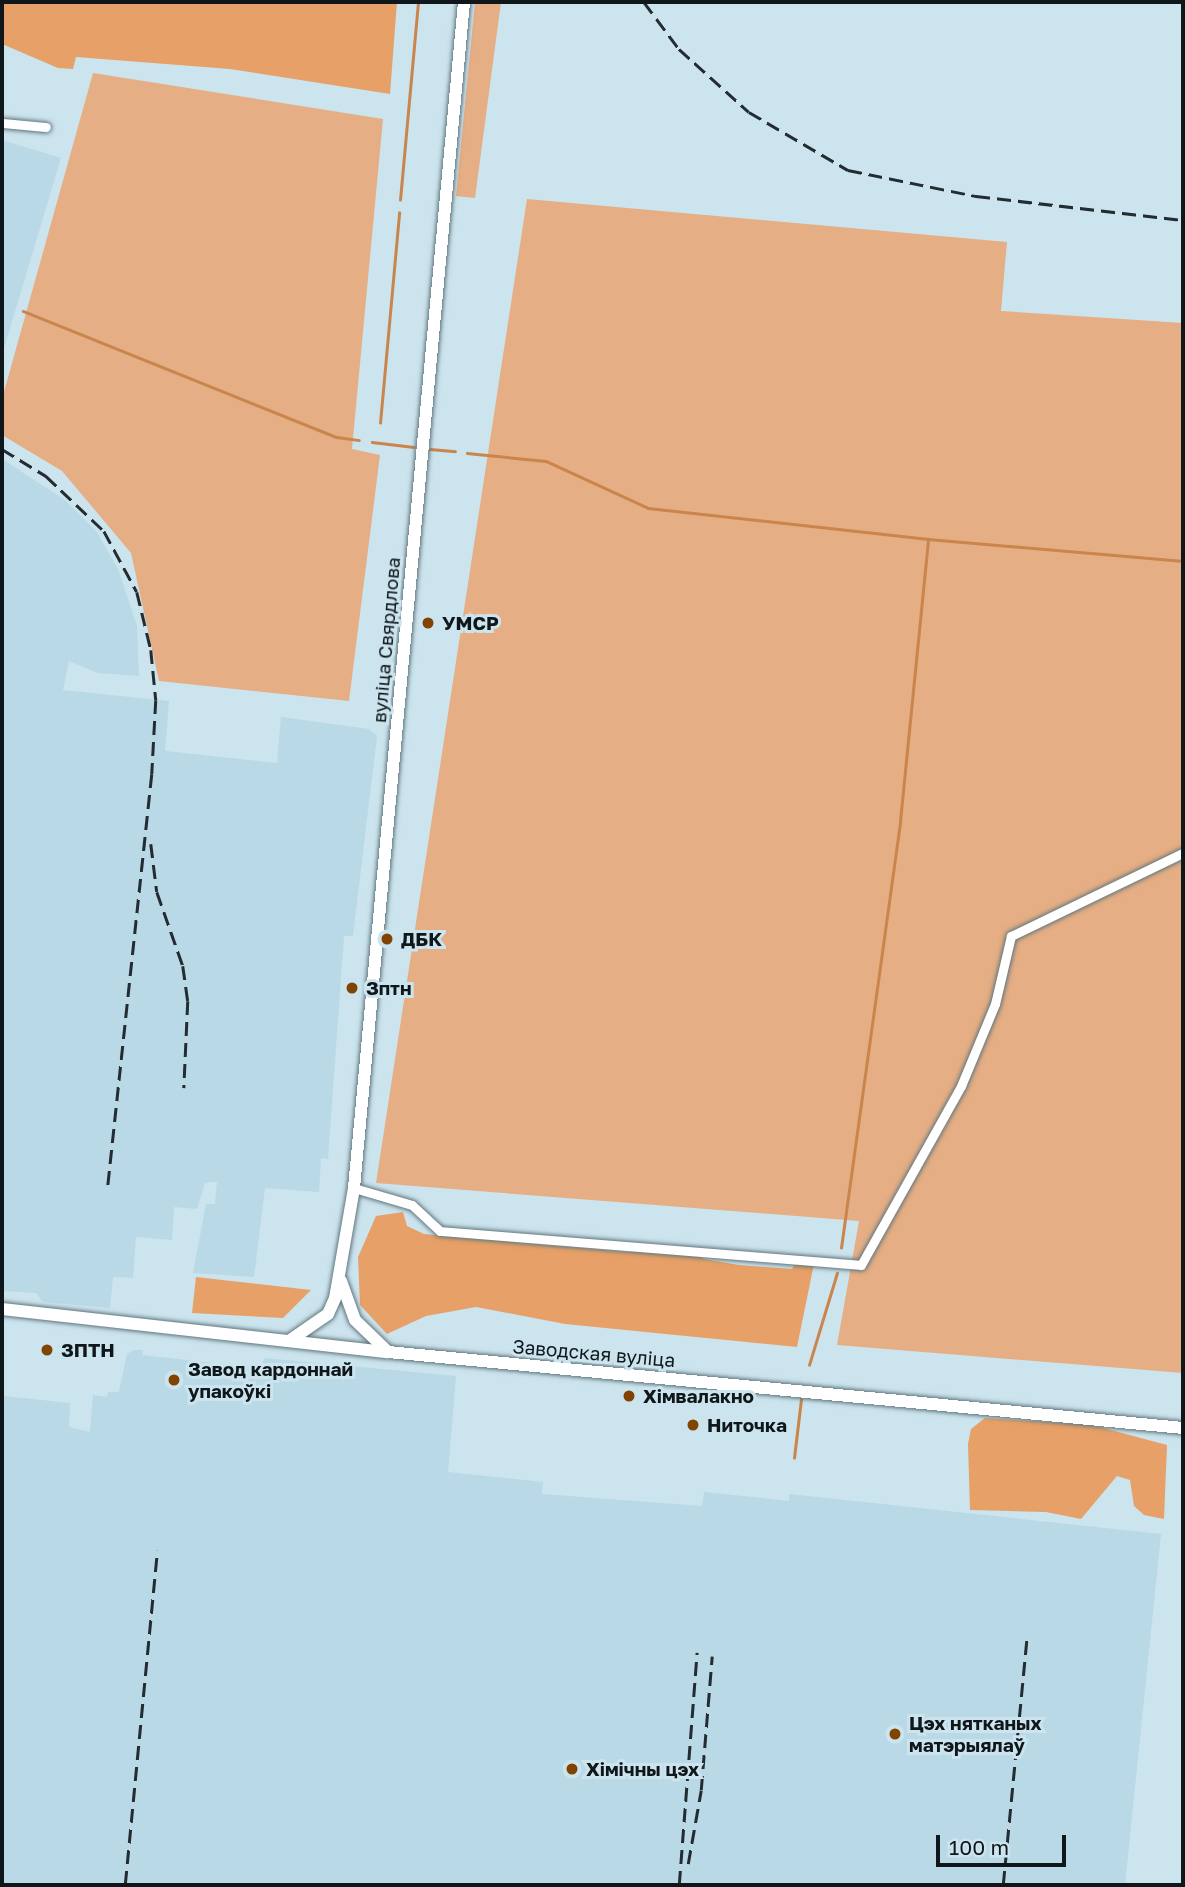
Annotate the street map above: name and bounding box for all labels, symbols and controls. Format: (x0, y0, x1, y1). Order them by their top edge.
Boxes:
street label: вуліца Свярдлова (367, 556, 405, 724)
place label: УМСР (442, 612, 499, 634)
marker: УМСР (420, 615, 436, 631)
place label: ДБК (401, 928, 442, 950)
marker: ДБК (379, 931, 395, 947)
place label: Зптн (366, 977, 412, 999)
marker: Зптн (344, 980, 360, 996)
street label: Заводская вуліца (512, 1335, 676, 1371)
place label: ЗПТН (61, 1339, 115, 1361)
marker: ЗПТН (39, 1342, 55, 1358)
place label: Завод кардоннай упакоўкі (188, 1358, 353, 1402)
marker: Завод кардоннай упакоўкі (166, 1372, 182, 1388)
place label: Хімвалакно (643, 1385, 754, 1407)
marker: Хімвалакно (621, 1388, 637, 1404)
place label: Ниточка (707, 1414, 787, 1436)
marker: Ниточка (685, 1417, 701, 1433)
place label: Цэх нятканых матэрыялаў (909, 1712, 1042, 1756)
marker: Цэх нятканых матэрыялаў (887, 1726, 903, 1742)
place label: Хімічны цэх (586, 1758, 699, 1780)
marker: Хімічны цэх (564, 1761, 580, 1777)
scale bar (940, 1820, 1070, 1864)
text: 100 m (949, 1834, 1009, 1860)

